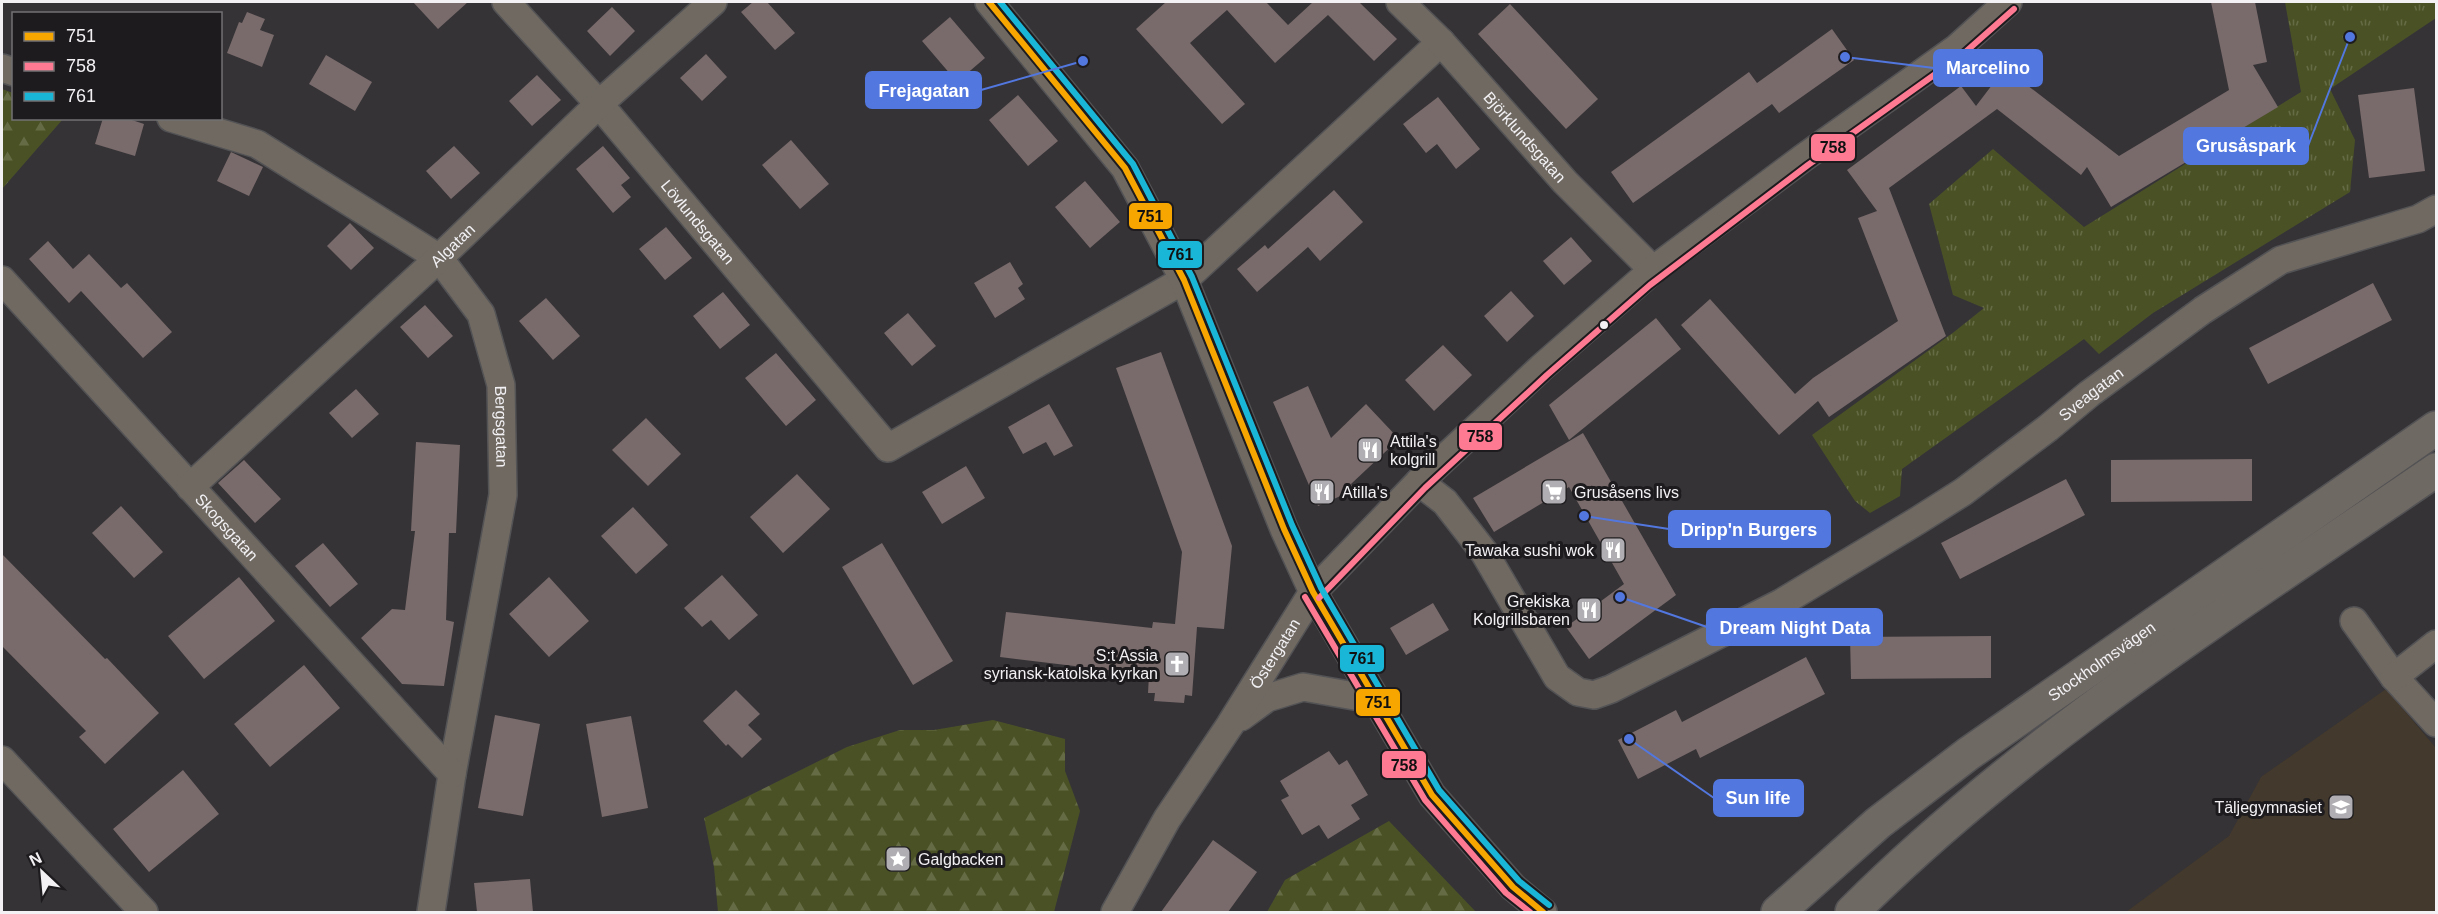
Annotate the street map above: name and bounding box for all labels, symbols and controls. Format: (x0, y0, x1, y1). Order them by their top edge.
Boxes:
legend (12, 12, 222, 120)
text: 751 (66, 26, 96, 46)
callout: Marcelino (1934, 50, 2042, 86)
text: 758 (66, 56, 96, 76)
text: Marcelino (1946, 58, 2030, 78)
callout: Frejagatan (866, 72, 981, 108)
text: Frejagatan (878, 81, 970, 101)
text: 761 (66, 86, 96, 106)
street label: Björklundsgatan (1481, 88, 1569, 185)
callout: Grusåspark (2184, 128, 2308, 164)
line badge: 758 (1810, 133, 1856, 162)
text: Grusåspark (2196, 136, 2297, 156)
text: 758 (1820, 139, 1846, 156)
street label: Lövlundsgatan (658, 177, 738, 267)
line badge: 751 (1128, 202, 1173, 230)
text: 751 (1137, 208, 1163, 225)
street label: Algatan (427, 220, 478, 270)
line badge: 761 (1157, 240, 1203, 269)
text: 761 (1167, 246, 1193, 263)
unlabelled marker (1598, 319, 1610, 331)
street label: Sveagatan (2055, 364, 2126, 424)
street label: Bergsgatan (493, 386, 511, 468)
line badge: 758 (1458, 422, 1503, 451)
text: 758 (1467, 428, 1493, 445)
place label: Attila's kolgrill (1390, 433, 1437, 468)
restaurant icon: Attila's kolgrill (1355, 435, 1385, 465)
restaurant icon: Atilla's (1307, 477, 1337, 507)
supermarket icon: Grusåsens livs (1539, 477, 1569, 507)
place label: Atilla's (1342, 484, 1388, 501)
place label: Grusåsens livs (1574, 484, 1679, 501)
street label: Skogsgatan (192, 490, 262, 564)
callout: Dripp'n Burgers (1669, 511, 1830, 547)
text: Dripp'n Burgers (1681, 520, 1817, 540)
restaurant icon: Tawaka sushi wok (1598, 535, 1628, 565)
place label: Tawaka sushi wok (1465, 542, 1595, 559)
place label: Grekiska Kolgrillsbaren (1473, 593, 1570, 628)
restaurant icon: Grekiska Kolgrillsbaren (1574, 595, 1604, 625)
callout: Dream Night Data (1707, 609, 1882, 645)
street label: Östergatan (1246, 615, 1303, 692)
text: Dream Night Data (1719, 618, 1872, 638)
street label: Stockholmsvägen (2045, 618, 2158, 704)
line badge: 761 (1339, 644, 1385, 673)
place label: S:t Assia syriansk-katolska kyrkan (984, 647, 1158, 682)
church icon: S:t Assia syriansk-katolska kyrkan (1162, 649, 1192, 679)
text: 761 (1349, 650, 1375, 667)
line badge: 751 (1355, 688, 1401, 717)
text: 751 (1365, 694, 1391, 711)
line badge: 758 (1381, 750, 1427, 779)
text: 758 (1391, 757, 1417, 774)
callout: Sun life (1714, 780, 1803, 816)
text: Sun life (1725, 788, 1791, 808)
school or university icon: Täljegymnasiet (2326, 792, 2356, 822)
place label: Täljegymnasiet (2214, 799, 2323, 816)
north arrow (12, 842, 72, 902)
place icon: Galgbacken (883, 844, 913, 874)
text: N (27, 849, 45, 869)
place label: Galgbacken (918, 851, 1003, 868)

